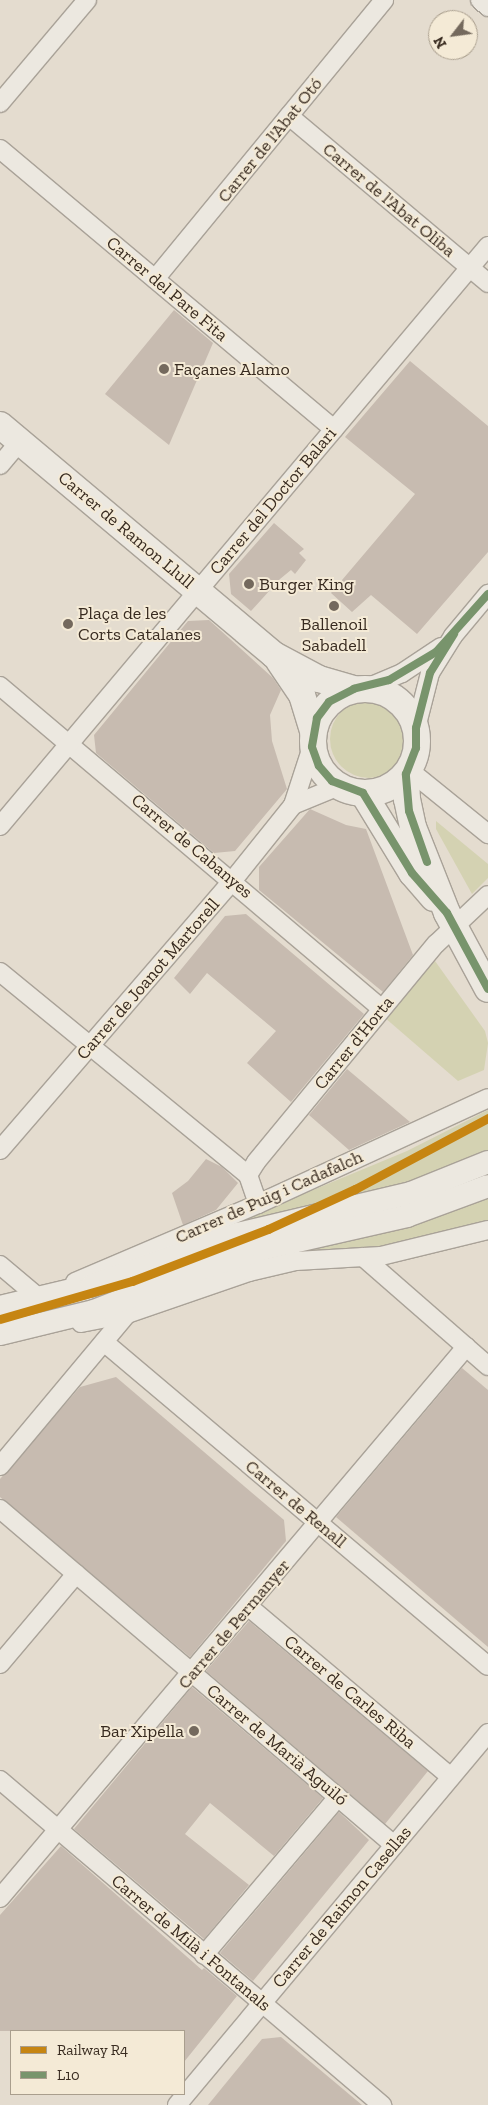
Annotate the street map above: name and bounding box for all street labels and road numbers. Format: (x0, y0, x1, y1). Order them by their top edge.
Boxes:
street label: Carrer de l'Abat Otó (213, 73, 327, 207)
street label: Carrer de l'Abat Oliba (318, 138, 460, 262)
street label: Carrer del Pare Fita (102, 232, 232, 346)
street label: Carrer del Doctor Balari (205, 423, 341, 579)
street label: Carrer de Ramon Llull (53, 467, 199, 593)
street label: Carrer de Cabanyes (127, 789, 257, 903)
street label: Carrer de Joanot Martorell (72, 894, 224, 1064)
street label: Carrer d'Horta (310, 992, 398, 1094)
street label: Carrer de Puig i Cadafalch (172, 1146, 366, 1248)
street label: Carrer de Renall (241, 1455, 351, 1553)
street label: Carrer de Permanyer (173, 1555, 295, 1693)
street label: Carrer de Carles Riba (280, 1631, 420, 1753)
street label: Carrer de Marià Aguiló (202, 1679, 352, 1811)
street label: Carrer de Raimon Casellas (268, 1822, 416, 1992)
street label: Carrer de Milà i Fontanals (107, 1870, 275, 2016)

